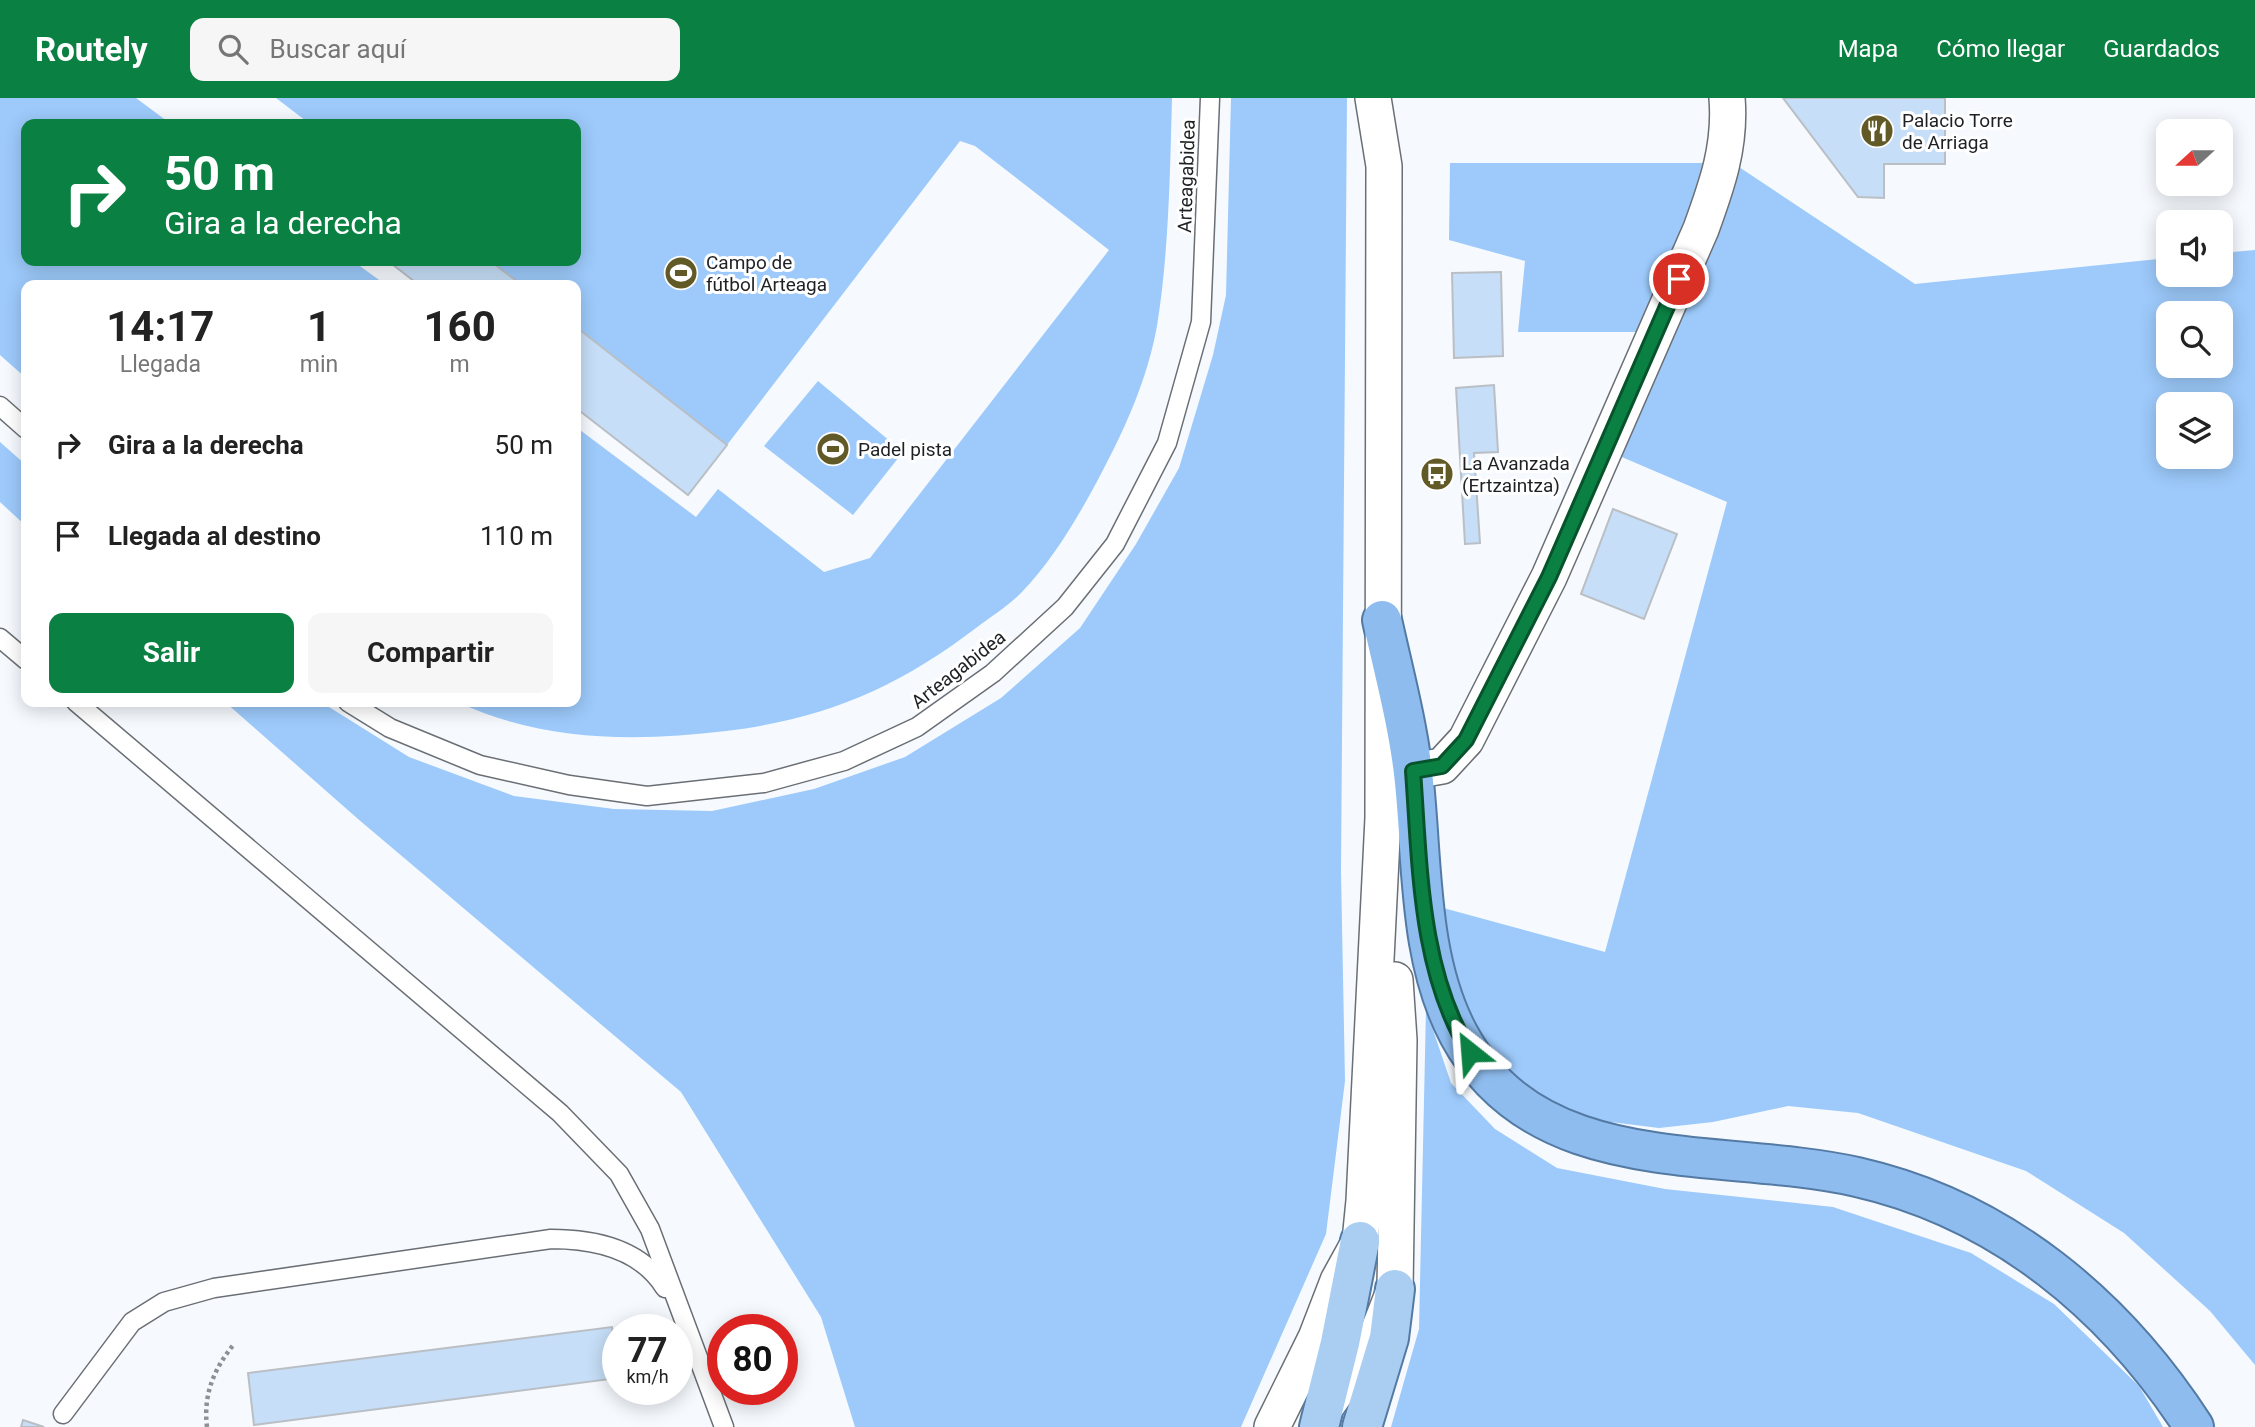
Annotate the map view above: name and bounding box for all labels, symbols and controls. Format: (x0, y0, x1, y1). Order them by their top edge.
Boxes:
search box (190, 18, 680, 81)
text: Routely (35, 30, 148, 69)
icon: search (214, 30, 252, 68)
text: Buscar aquí (270, 34, 406, 64)
text: Mapa (1838, 35, 1898, 63)
text: Cómo llegar (1936, 35, 2065, 63)
text: Guardados (2103, 35, 2220, 63)
place label: Palacio Torre de Arriaga (1902, 109, 2013, 154)
restaurant icon: Palacio Torre de Arriaga (1858, 112, 1896, 150)
street label: Arteagabidea (1173, 119, 1200, 233)
north arrow (2156, 119, 2233, 196)
map controls (2156, 119, 2233, 469)
text: 50 m (164, 145, 275, 202)
icon: right (49, 147, 140, 238)
text: Gira a la derecha (164, 204, 402, 242)
button: sound (2156, 210, 2233, 287)
pin (1649, 249, 1709, 309)
place label: Campo de fútbol Arteaga (706, 251, 827, 296)
sports icon: Campo de fútbol Arteaga (662, 254, 700, 292)
icon: arrive (1660, 260, 1698, 298)
button: search (2156, 301, 2233, 378)
text: 14:17 (106, 302, 214, 351)
text: 1 (307, 302, 331, 351)
text: 160 (423, 302, 496, 351)
text: Llegada (120, 351, 201, 378)
text: min (300, 351, 338, 378)
text: m (450, 351, 470, 378)
button: layers (2156, 392, 2233, 469)
icon: right (49, 426, 87, 464)
text: Gira a la derecha (108, 430, 304, 460)
text: 50 m (495, 430, 553, 460)
sports icon: Padel pista (814, 430, 852, 468)
place label: Padel pista (858, 438, 952, 461)
place label: La Avanzada (Ertzaintza) (1462, 452, 1570, 497)
bus stop icon: La Avanzada (Ertzaintza) (1418, 455, 1456, 493)
icon: arrive (49, 517, 87, 555)
text: Llegada al destino (108, 521, 321, 551)
text: 110 m (480, 521, 553, 551)
button: Salir (49, 613, 294, 693)
button: Compartir (308, 613, 553, 693)
street label: Arteagabidea (907, 625, 1010, 713)
position arrow (1433, 1015, 1507, 1089)
speed limit sign: 80 (707, 1314, 798, 1405)
text: 77 (627, 1330, 668, 1371)
text: km/h (626, 1366, 669, 1387)

